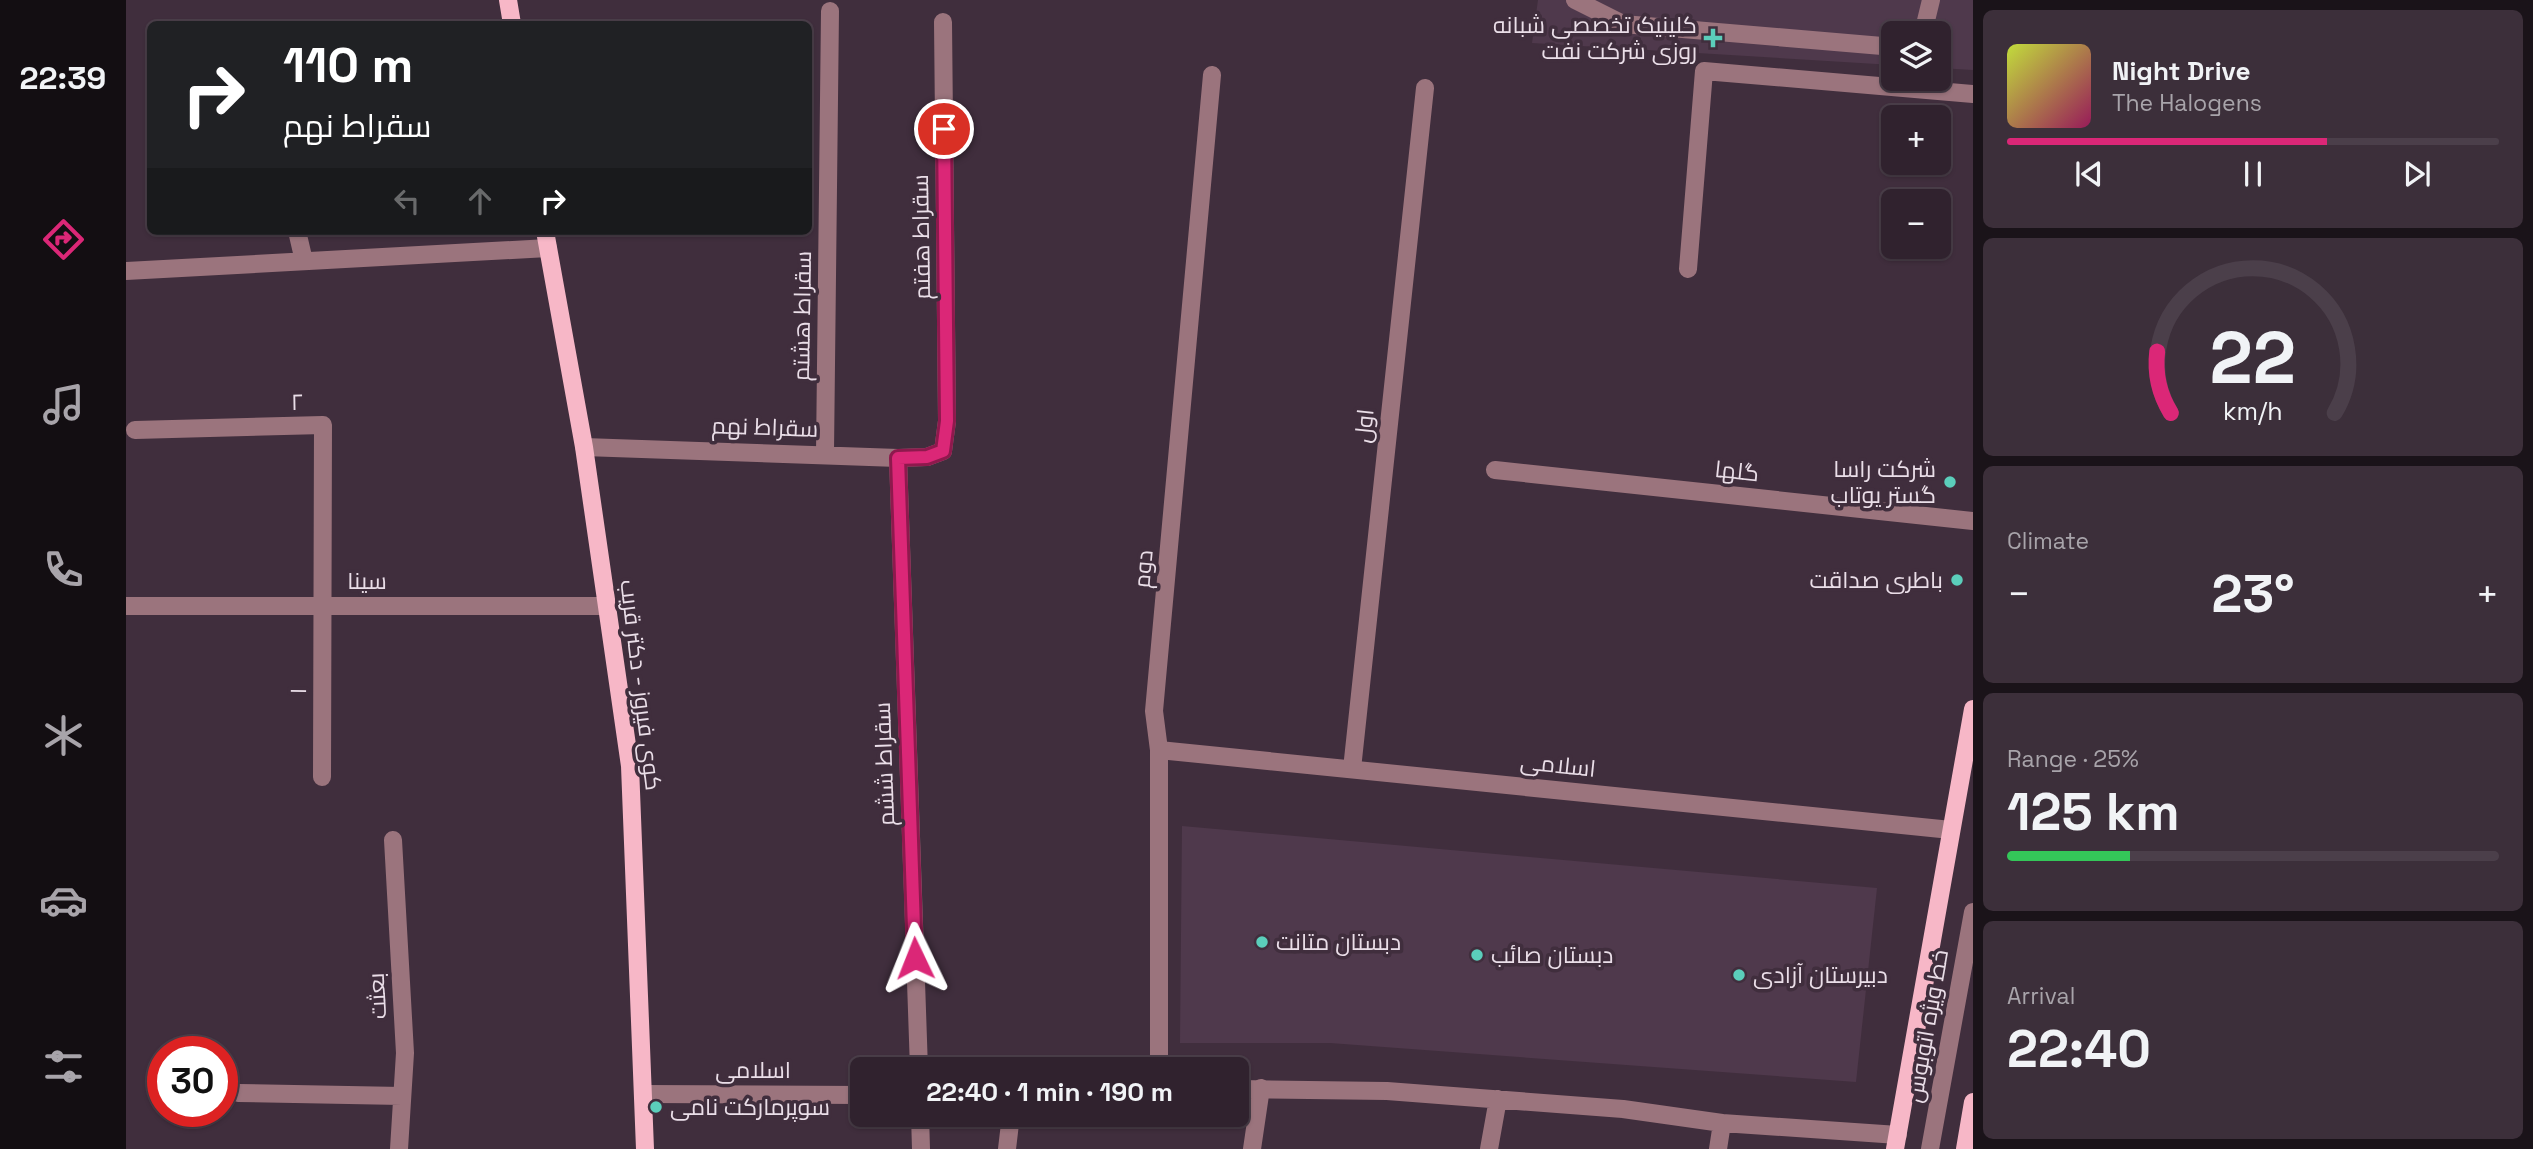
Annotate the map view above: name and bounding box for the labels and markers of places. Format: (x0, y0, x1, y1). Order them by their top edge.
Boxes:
place label: کلینیک تخصصی شبانه روزی شرکت نفت (1493, 10, 1697, 66)
marker: کلینیک تخصصی شبانه روزی شرکت نفت (1703, 28, 1723, 48)
pin (914, 99, 974, 159)
place label: شرکت راسا گستر یوتاب (1831, 454, 1936, 510)
marker: شرکت راسا گستر یوتاب (1942, 474, 1958, 490)
place label: باطری صداقت (1809, 565, 1943, 595)
marker: باطری صداقت (1949, 572, 1965, 588)
place label: دبستان متانت (1276, 927, 1401, 957)
marker: دبستان متانت (1254, 934, 1270, 950)
place label: دبستان صائب (1491, 940, 1613, 970)
marker: دبستان صائب (1469, 947, 1485, 963)
place label: دبیرستان آزادی (1753, 960, 1888, 990)
marker: دبیرستان آزادی (1731, 967, 1747, 983)
place label: سوپرمارکت نامی (670, 1092, 830, 1122)
marker: سوپرمارکت نامی (648, 1099, 664, 1115)

